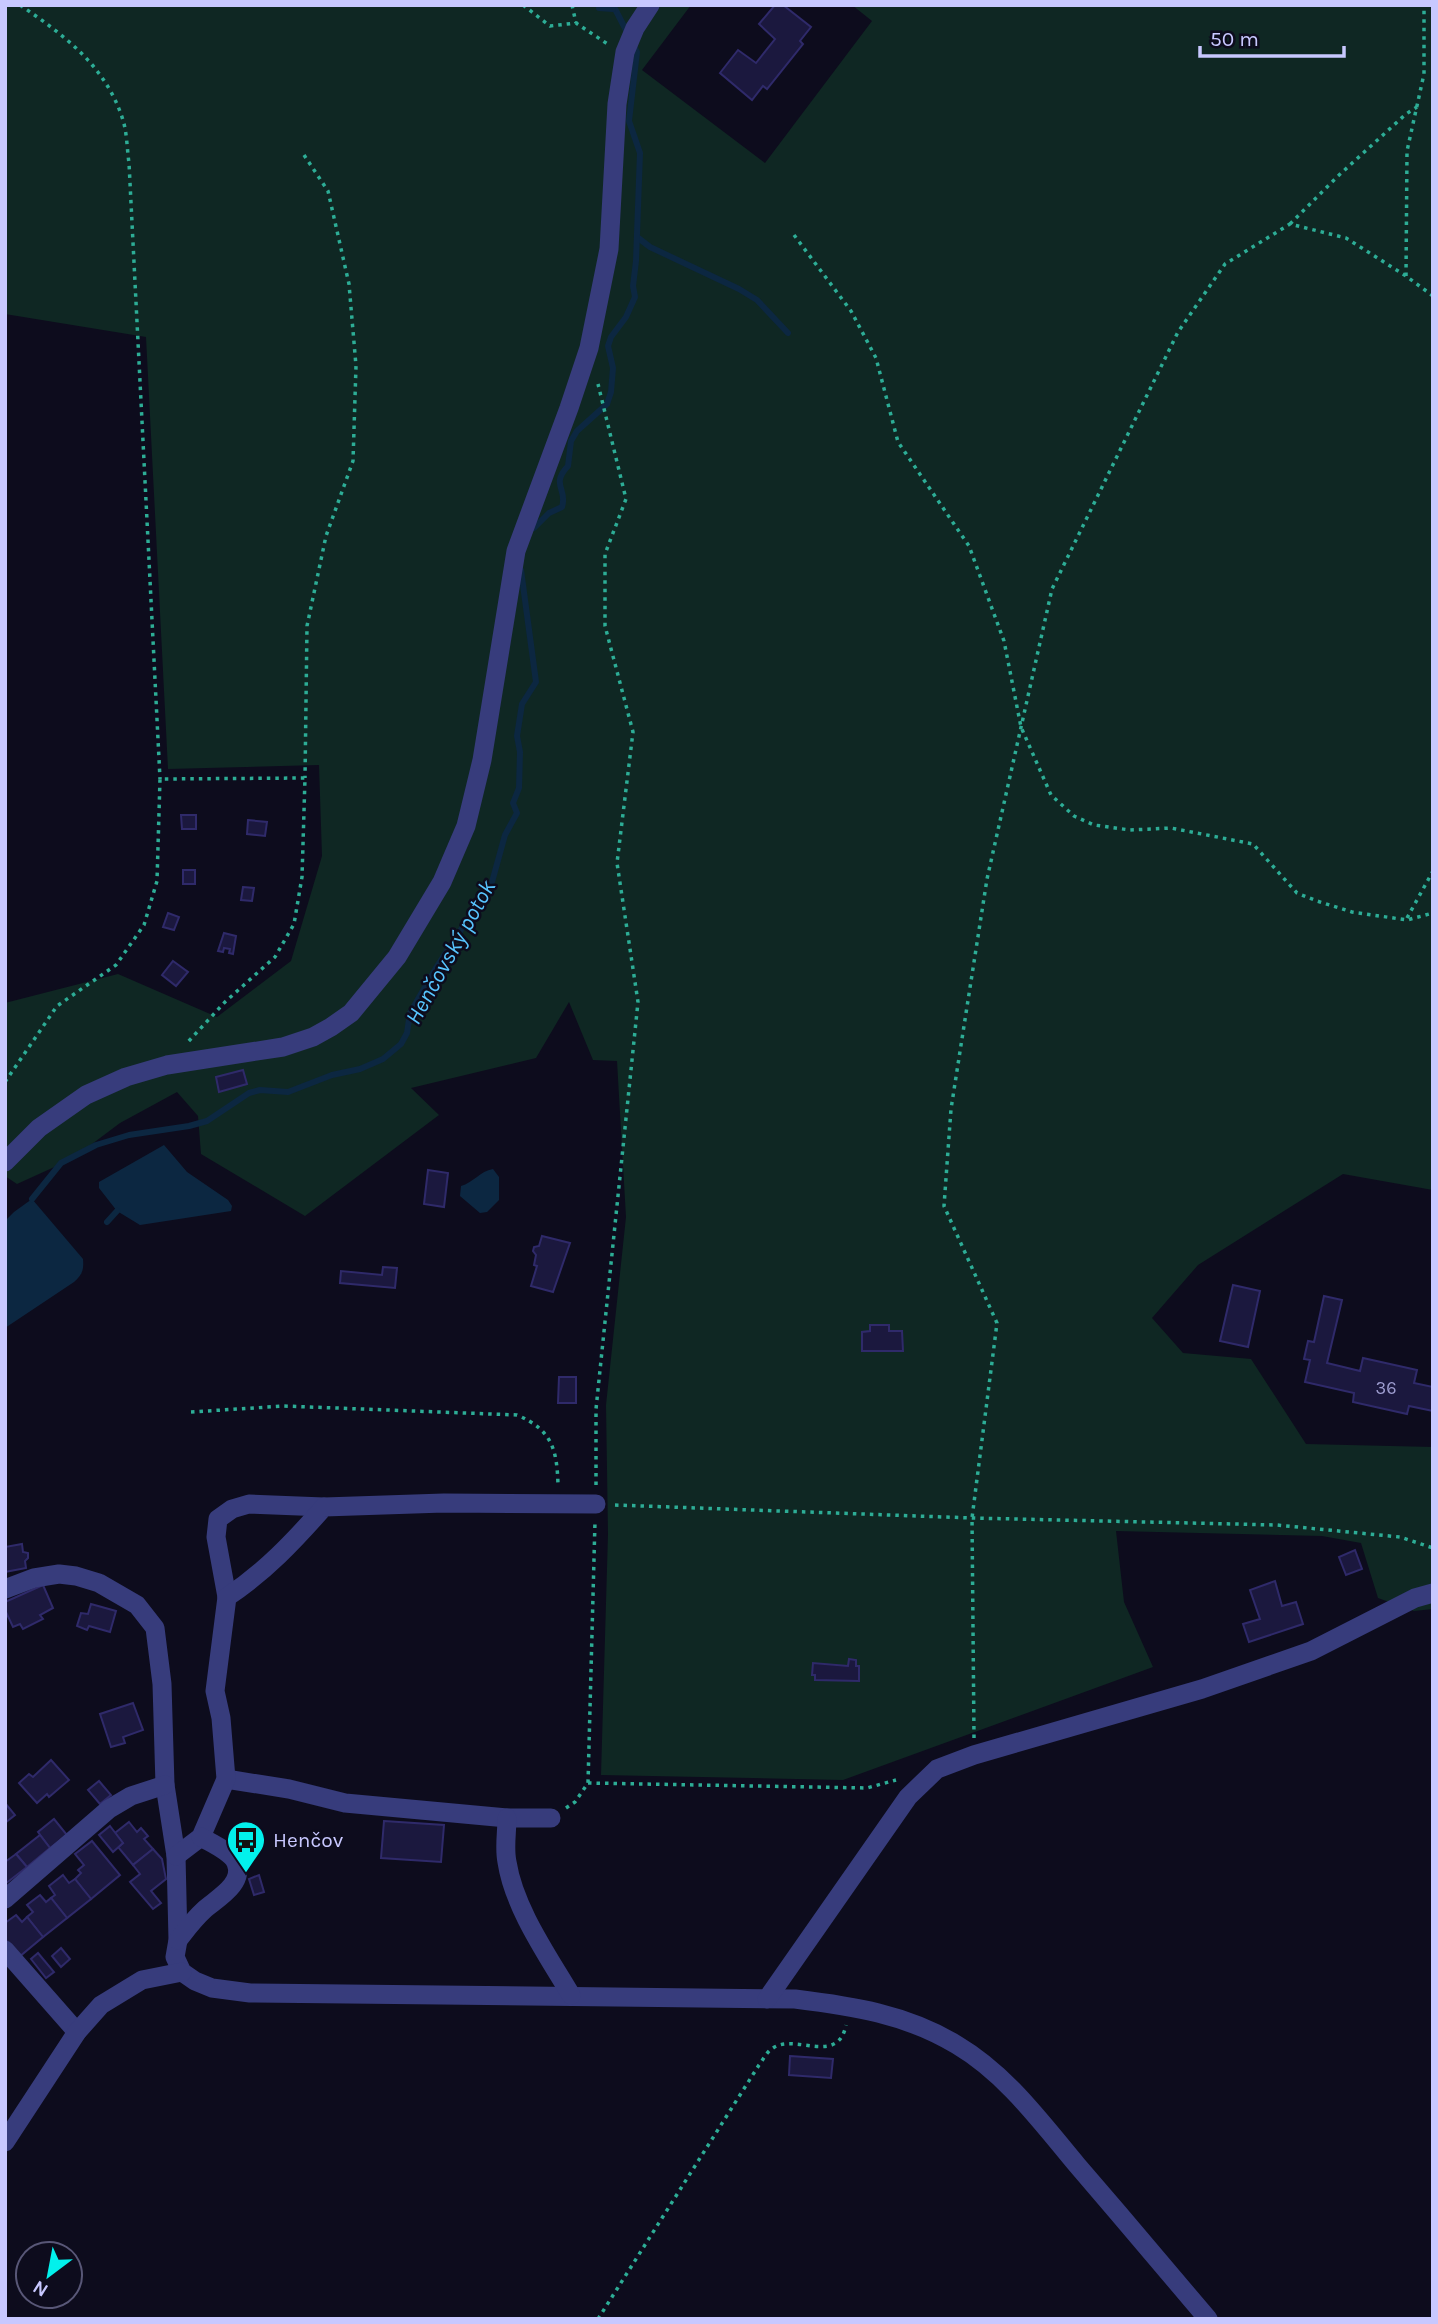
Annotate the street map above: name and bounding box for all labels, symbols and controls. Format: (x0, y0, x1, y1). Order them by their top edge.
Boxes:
scale bar (1200, 14, 1344, 58)
text: 50 m (1210, 27, 1259, 51)
water label: Henčovský potok (400, 875, 501, 1029)
house number: 36 (1376, 1377, 1396, 1399)
bus stop icon: Henčov (225, 1819, 267, 1874)
place label: Henčov (273, 1828, 344, 1852)
north arrow (14, 2240, 84, 2310)
text: N (29, 2276, 52, 2302)

